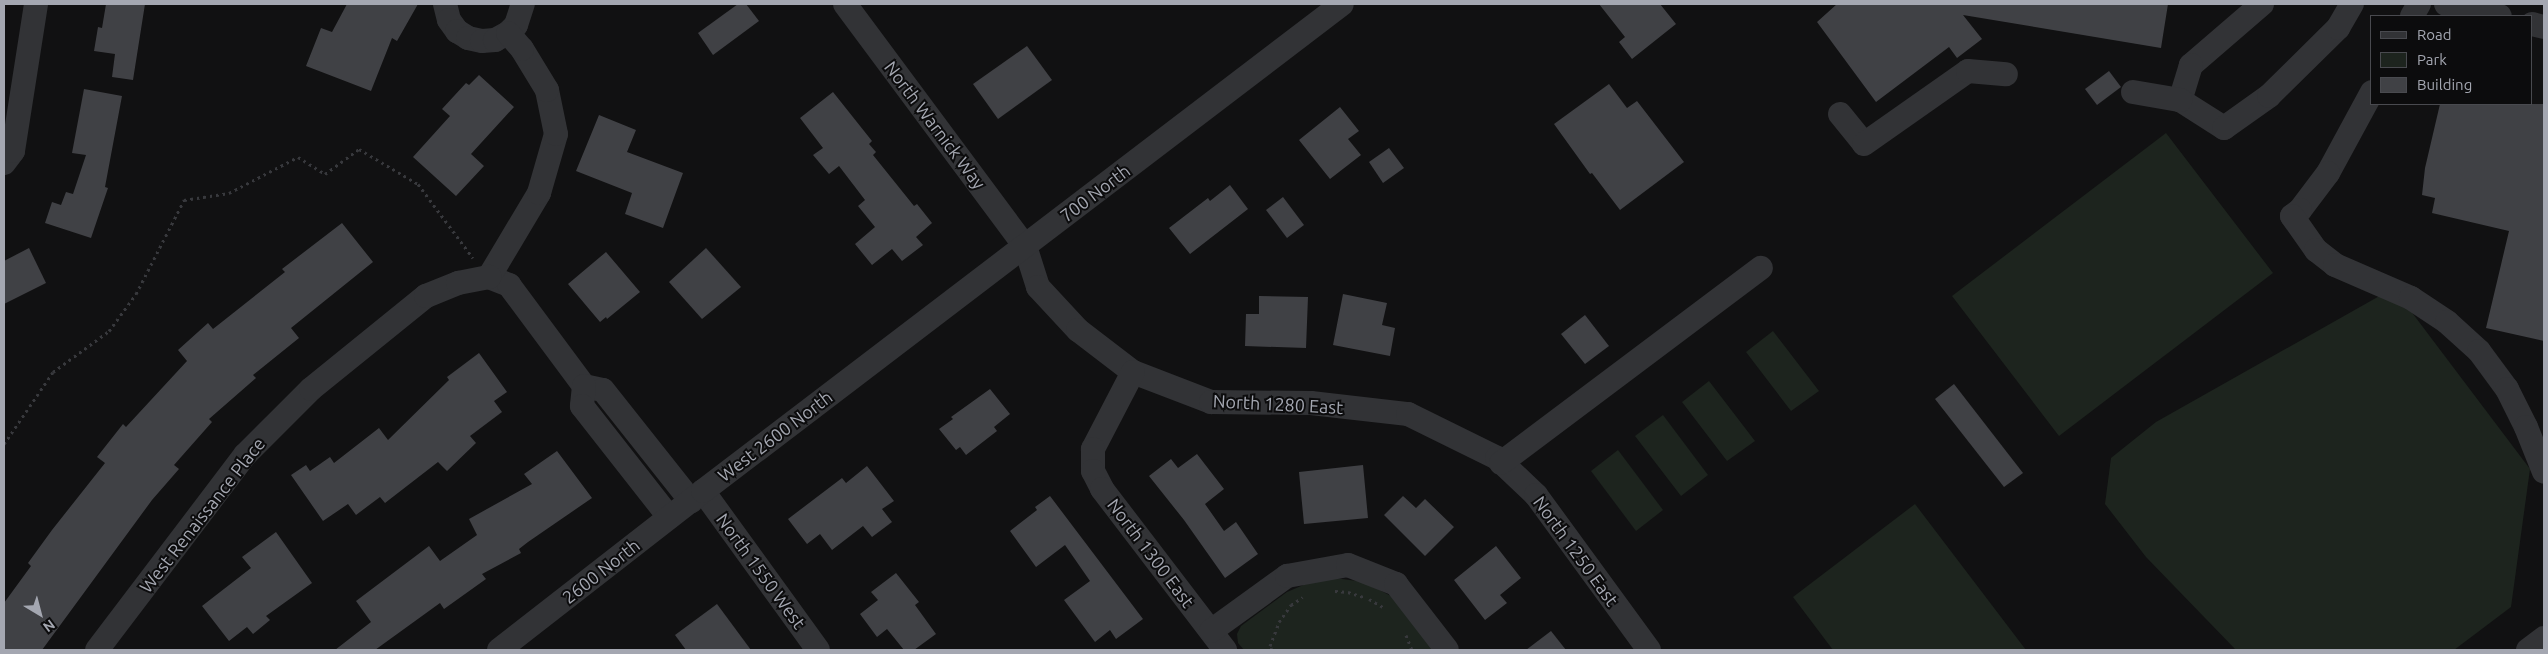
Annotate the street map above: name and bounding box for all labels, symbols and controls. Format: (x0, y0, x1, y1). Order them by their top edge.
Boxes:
legend (2370, 15, 2533, 105)
text: Road (2417, 26, 2452, 43)
text: Park (2417, 51, 2447, 68)
street label: North Warnick Way (880, 57, 990, 193)
text: Building (2417, 76, 2472, 93)
street label: 700 North (1056, 160, 1134, 226)
street label: West 2600 North (714, 386, 836, 486)
street label: North 1280 East (1212, 390, 1344, 418)
street label: West Renaissance Place (135, 433, 269, 597)
street label: North 1250 East (1529, 492, 1623, 610)
street label: North 1300 East (1103, 494, 1199, 612)
street label: North 1550 West (712, 509, 810, 633)
street label: 2600 North (558, 534, 644, 608)
north arrow (15, 589, 65, 639)
text: N (40, 616, 58, 636)

